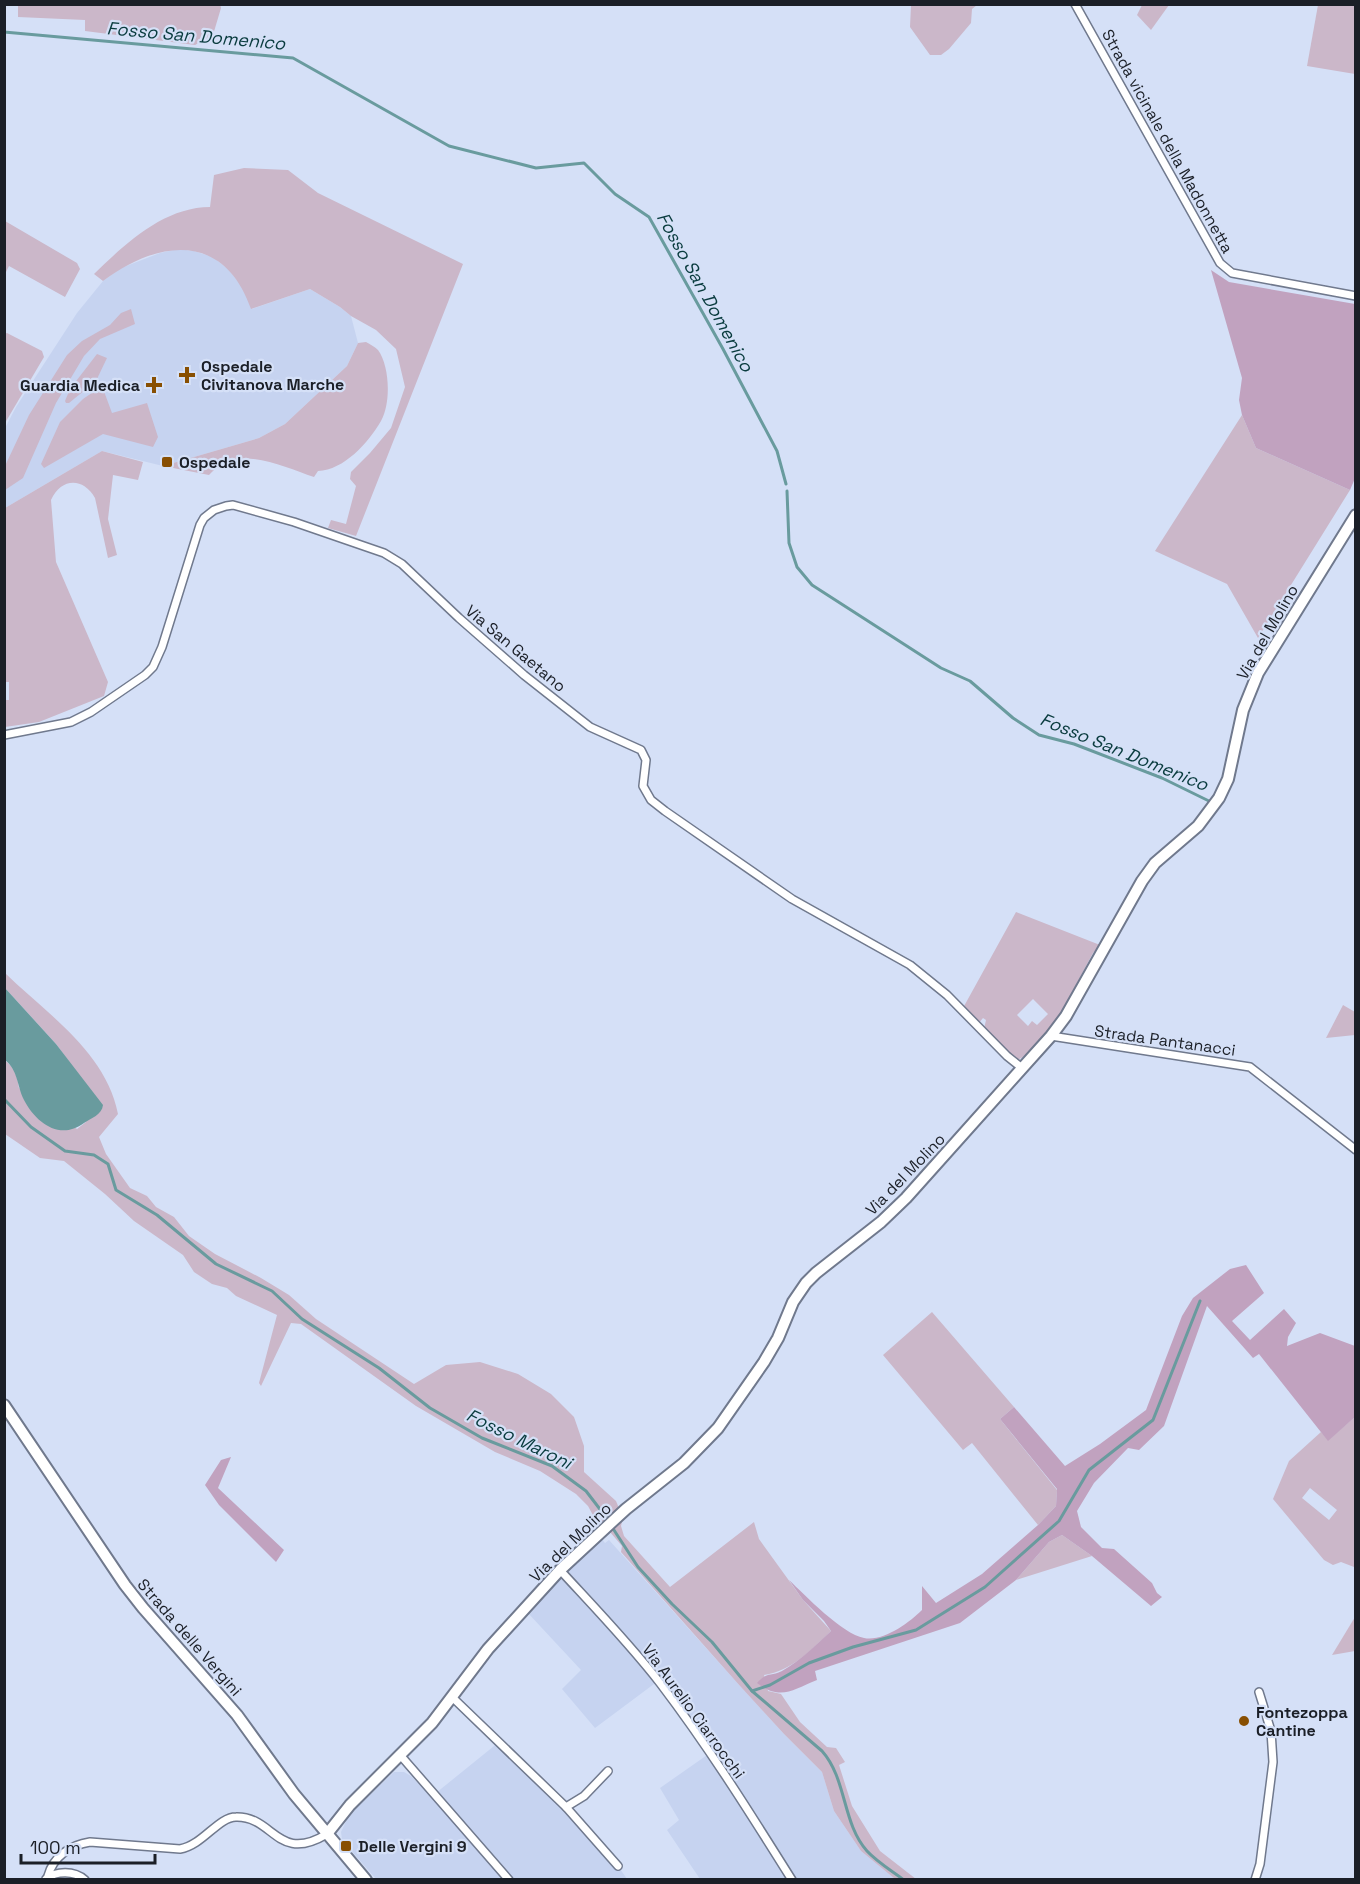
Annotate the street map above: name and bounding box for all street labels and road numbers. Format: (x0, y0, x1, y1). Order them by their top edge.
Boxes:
street label: Strada vicinale della Madonnetta (1097, 26, 1238, 257)
street label: Via del Molino (1232, 581, 1303, 683)
street label: Via San Gaetano (461, 600, 570, 697)
street label: Strada Pantanacci (1093, 1020, 1237, 1061)
street label: Via del Molino (861, 1129, 950, 1220)
street label: Via del Molino (525, 1498, 616, 1587)
street label: Strada delle Vergini (133, 1574, 246, 1700)
street label: Via Aurelio Ciarrocchi (638, 1640, 750, 1783)

